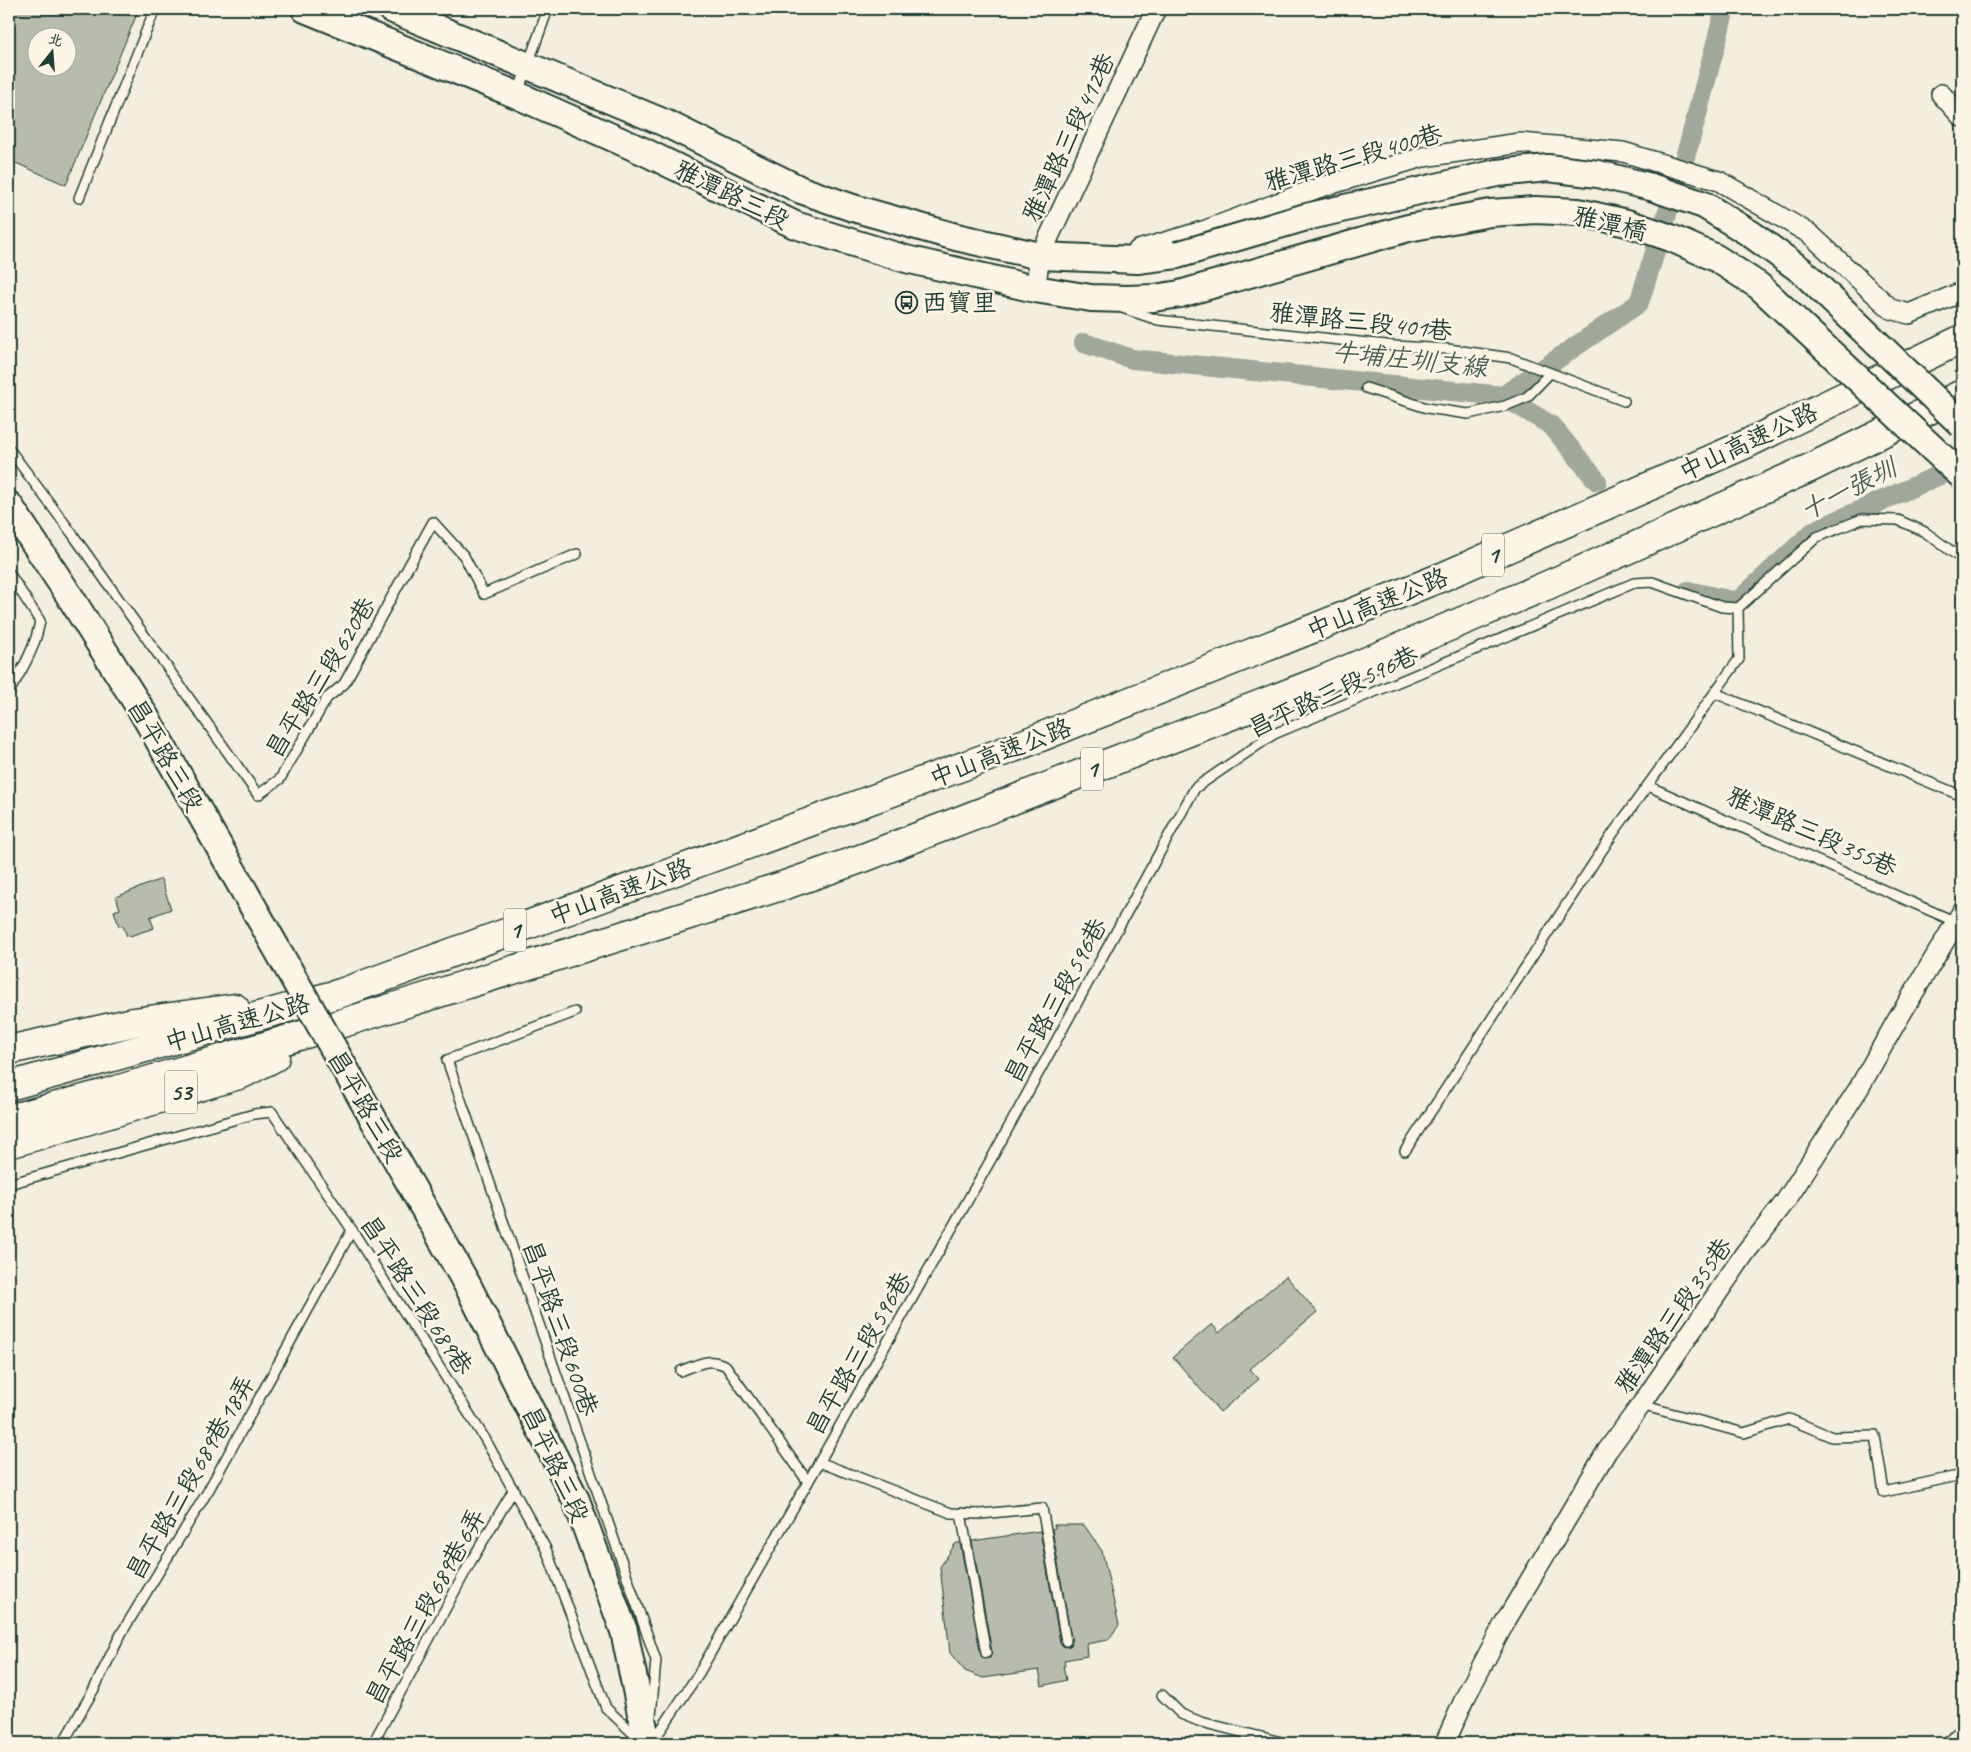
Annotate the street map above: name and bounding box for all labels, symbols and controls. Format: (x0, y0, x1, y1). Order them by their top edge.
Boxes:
north arrow (28, 28, 78, 78)
text: 北 (46, 30, 65, 50)
street label: 雅潭路三段412巷 (1016, 47, 1122, 227)
street label: 雅潭路三段400巷 (1261, 117, 1446, 199)
street label: 雅潭路三段 (668, 153, 795, 237)
street label: 雅潭橋 (1570, 200, 1650, 248)
place label: 西寶里 (922, 287, 997, 319)
bus stop icon: 西寶里 (894, 290, 918, 314)
street label: 雅潭路三段401巷 (1268, 296, 1454, 348)
water label: 牛埔庄圳支線 (1331, 335, 1491, 384)
street label: 中山高速公路 (1674, 396, 1823, 488)
water label: 十一張圳 (1794, 450, 1905, 528)
road number: 1 (1482, 534, 1504, 576)
street label: 中山高速公路 (1302, 561, 1453, 647)
street label: 昌平路三段620巷 (259, 591, 383, 764)
street label: 昌平路三段596巷 (1243, 639, 1423, 745)
street label: 昌平路三段 (120, 693, 210, 818)
street label: 中山高速公路 (925, 711, 1076, 795)
road number: 1 (1081, 748, 1103, 791)
street label: 雅潭路三段355巷 (1721, 780, 1902, 884)
street label: 中山高速公路 (544, 851, 696, 933)
road number: 1 (504, 908, 526, 952)
street label: 昌平路三段596巷 (997, 912, 1114, 1089)
street label: 中山高速公路 (161, 987, 314, 1059)
street label: 昌平路三段 (320, 1044, 410, 1169)
road number: 53 (165, 1070, 197, 1114)
street label: 昌平路三段689巷 (353, 1210, 480, 1381)
street label: 雅潭路三段355巷 (1608, 1231, 1740, 1400)
street label: 昌平路三段600巷 (515, 1236, 605, 1420)
street label: 昌平路三段596巷 (799, 1266, 919, 1441)
street label: 昌平路三段689巷18弄 (119, 1369, 263, 1586)
street label: 昌平路三段 (514, 1401, 596, 1528)
street label: 昌平路三段689巷6弄 (359, 1503, 493, 1710)

